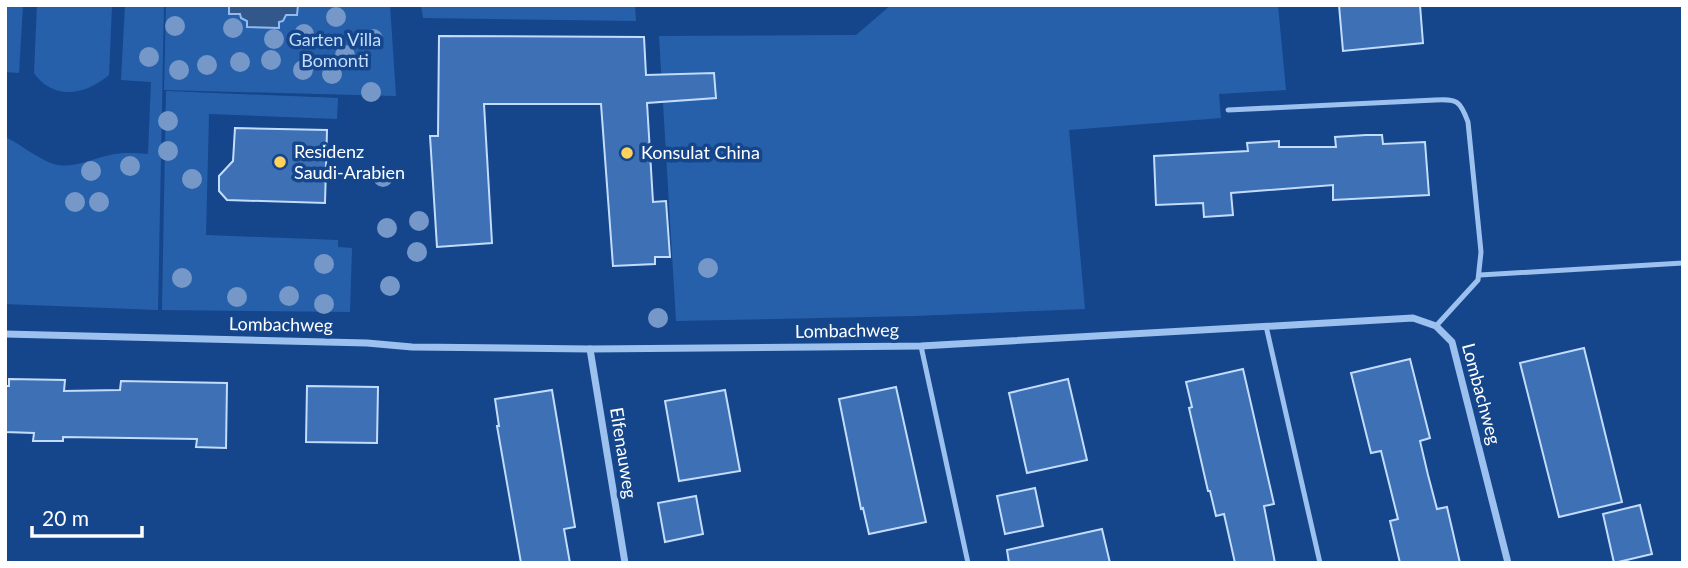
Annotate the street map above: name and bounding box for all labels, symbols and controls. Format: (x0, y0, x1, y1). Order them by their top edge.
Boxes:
park label: Garten Villa Bomonti (289, 28, 381, 71)
place label: Residenz Saudi-Arabien (294, 140, 405, 183)
place label: Konsulat China (641, 141, 760, 163)
marker: Konsulat China (619, 145, 635, 161)
marker: Residenz Saudi-Arabien (272, 154, 288, 170)
street label: Lombachweg (229, 312, 333, 336)
street label: Lombachweg (795, 318, 899, 342)
street label: Lombachweg (1458, 341, 1506, 447)
street label: Elfenauweg (606, 406, 642, 500)
scale bar (32, 494, 142, 538)
text: 20 m (42, 505, 89, 530)

